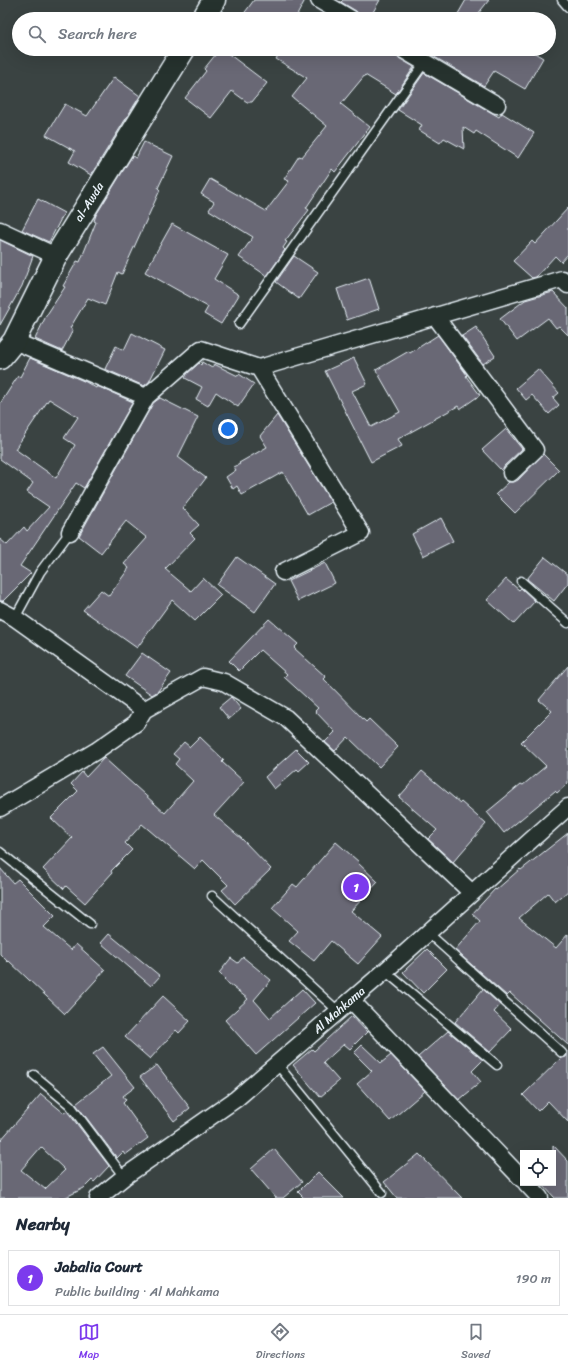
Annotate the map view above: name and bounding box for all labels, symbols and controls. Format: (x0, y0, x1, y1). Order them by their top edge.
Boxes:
search box (12, 12, 556, 56)
text: Search here (58, 21, 137, 47)
icon: search (26, 23, 48, 45)
street label: al-Awda (68, 177, 110, 226)
your location (218, 419, 238, 439)
pin: 1 (343, 872, 369, 902)
street label: Al Mahkama (307, 981, 370, 1040)
map controls (520, 1150, 556, 1186)
button: locate (520, 1150, 556, 1186)
text: Nearby (16, 1209, 70, 1239)
text: Jabalia Court (55, 1254, 143, 1280)
text: 1 (27, 1267, 33, 1290)
text: 190 m (516, 1267, 551, 1290)
text: Public building · Al Mahkama (55, 1280, 219, 1303)
tab: Map (78, 1321, 100, 1364)
tab: Directions (256, 1321, 305, 1364)
tab: Saved (461, 1321, 490, 1364)

